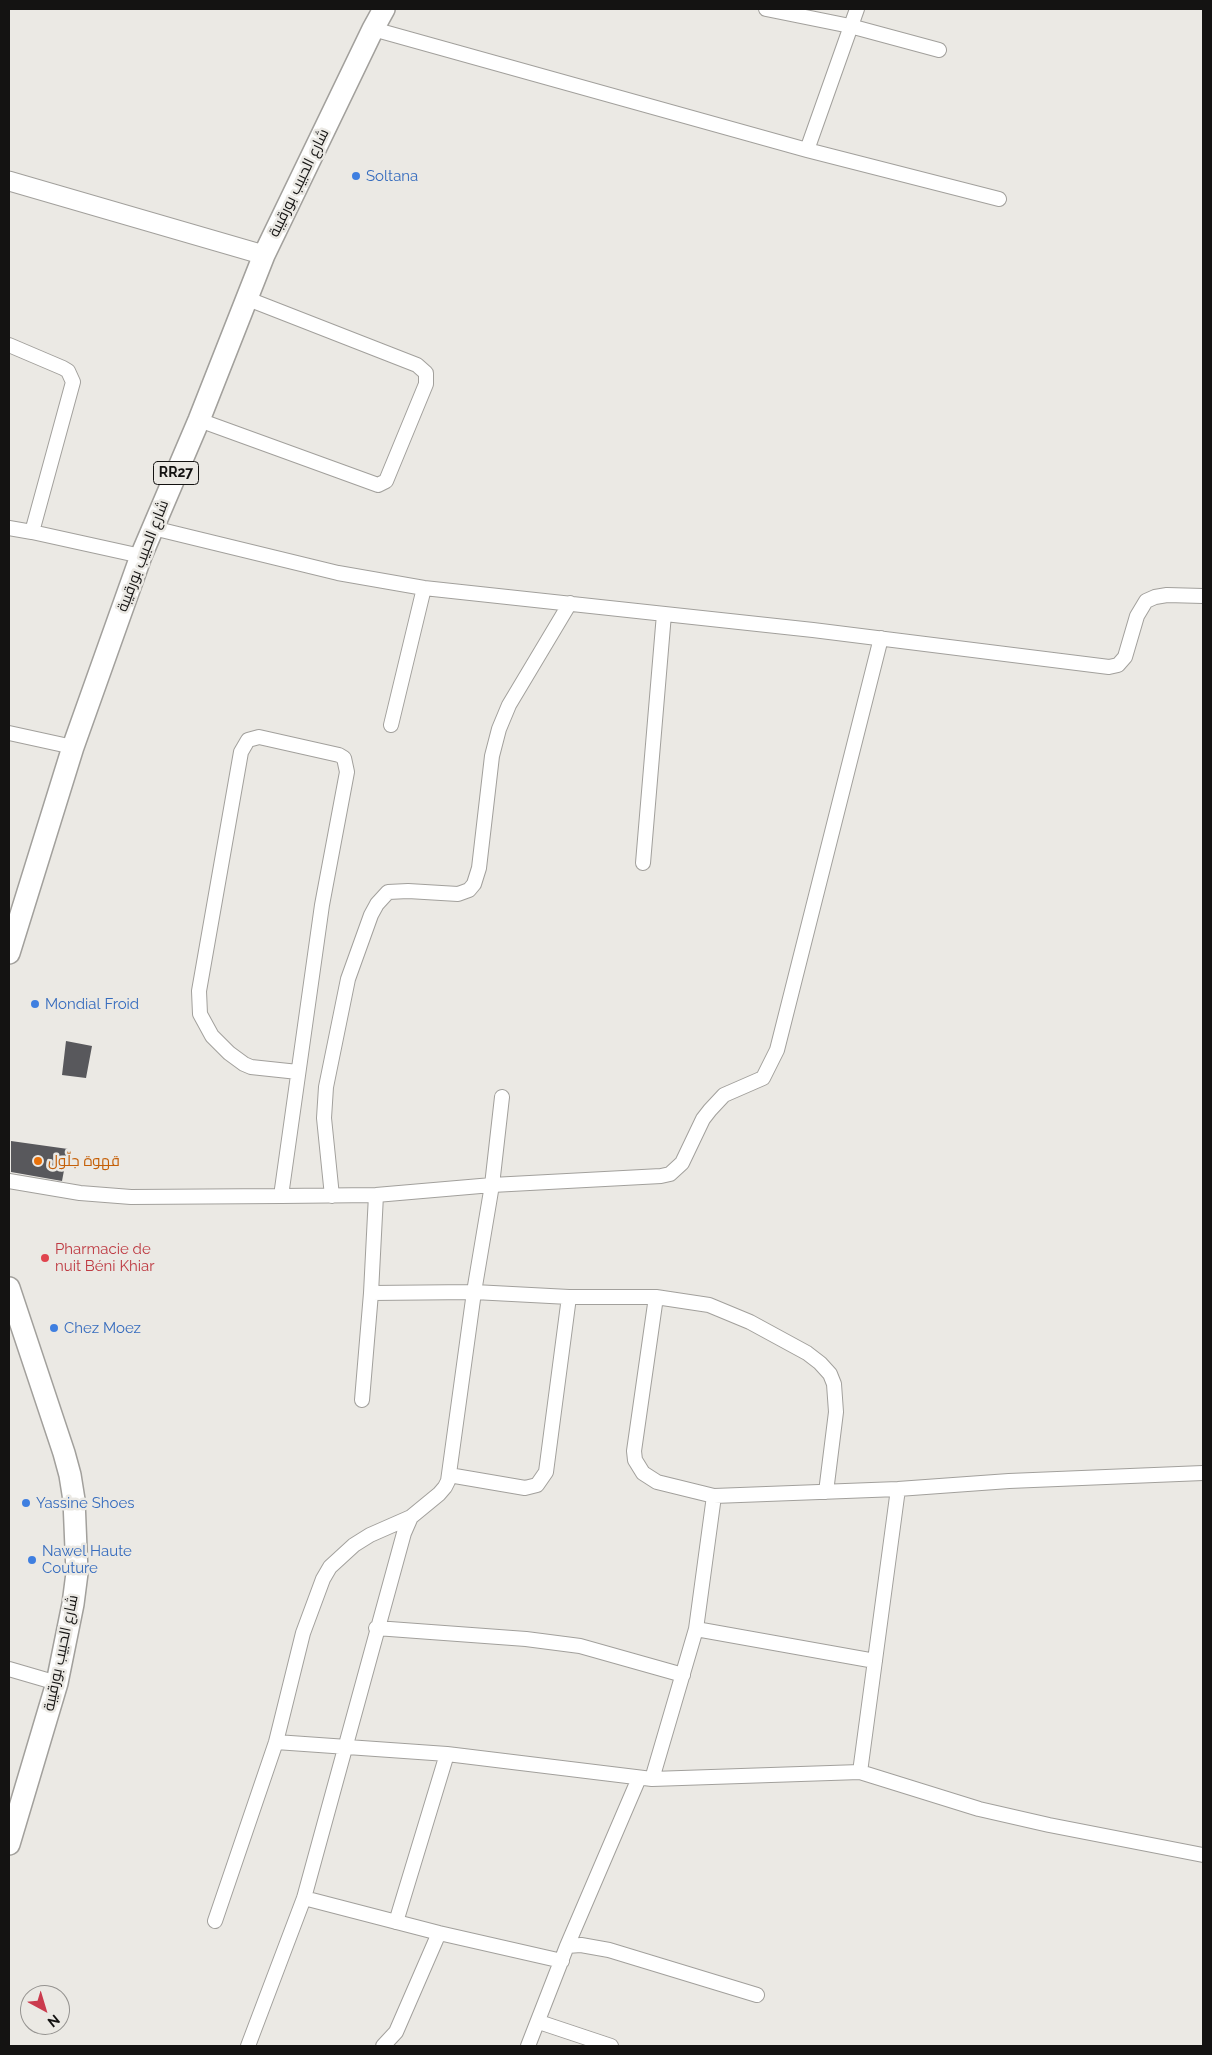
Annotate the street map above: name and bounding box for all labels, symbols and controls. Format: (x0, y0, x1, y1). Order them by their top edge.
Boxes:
street label: شارع الحبيب بورقيبة (265, 126, 333, 240)
place label: Soltana (366, 167, 418, 185)
marker: Soltana (350, 170, 362, 182)
road number: RR27 (154, 462, 198, 484)
street label: شارع الحبيب بورقيبة (113, 498, 173, 614)
place label: Mondial Froid (45, 995, 139, 1013)
marker: Mondial Froid (29, 998, 41, 1010)
place label: قهوة جلّول (48, 1152, 120, 1170)
marker: قهوة جلّول (32, 1155, 44, 1167)
place label: Pharmacie de nuit Béni Khiar (55, 1240, 155, 1275)
marker: Pharmacie de nuit Béni Khiar (39, 1252, 51, 1264)
place label: Chez Moez (64, 1319, 141, 1337)
marker: Chez Moez (48, 1322, 60, 1334)
place label: Yassine Shoes (36, 1494, 135, 1512)
marker: Yassine Shoes (20, 1497, 32, 1509)
place label: Nawel Haute Couture (42, 1542, 132, 1577)
marker: Nawel Haute Couture (26, 1554, 38, 1566)
street label: شارع الحبيب بورقيبة (40, 1593, 82, 1713)
north arrow (20, 1985, 70, 2035)
text: N (45, 2011, 63, 2030)

